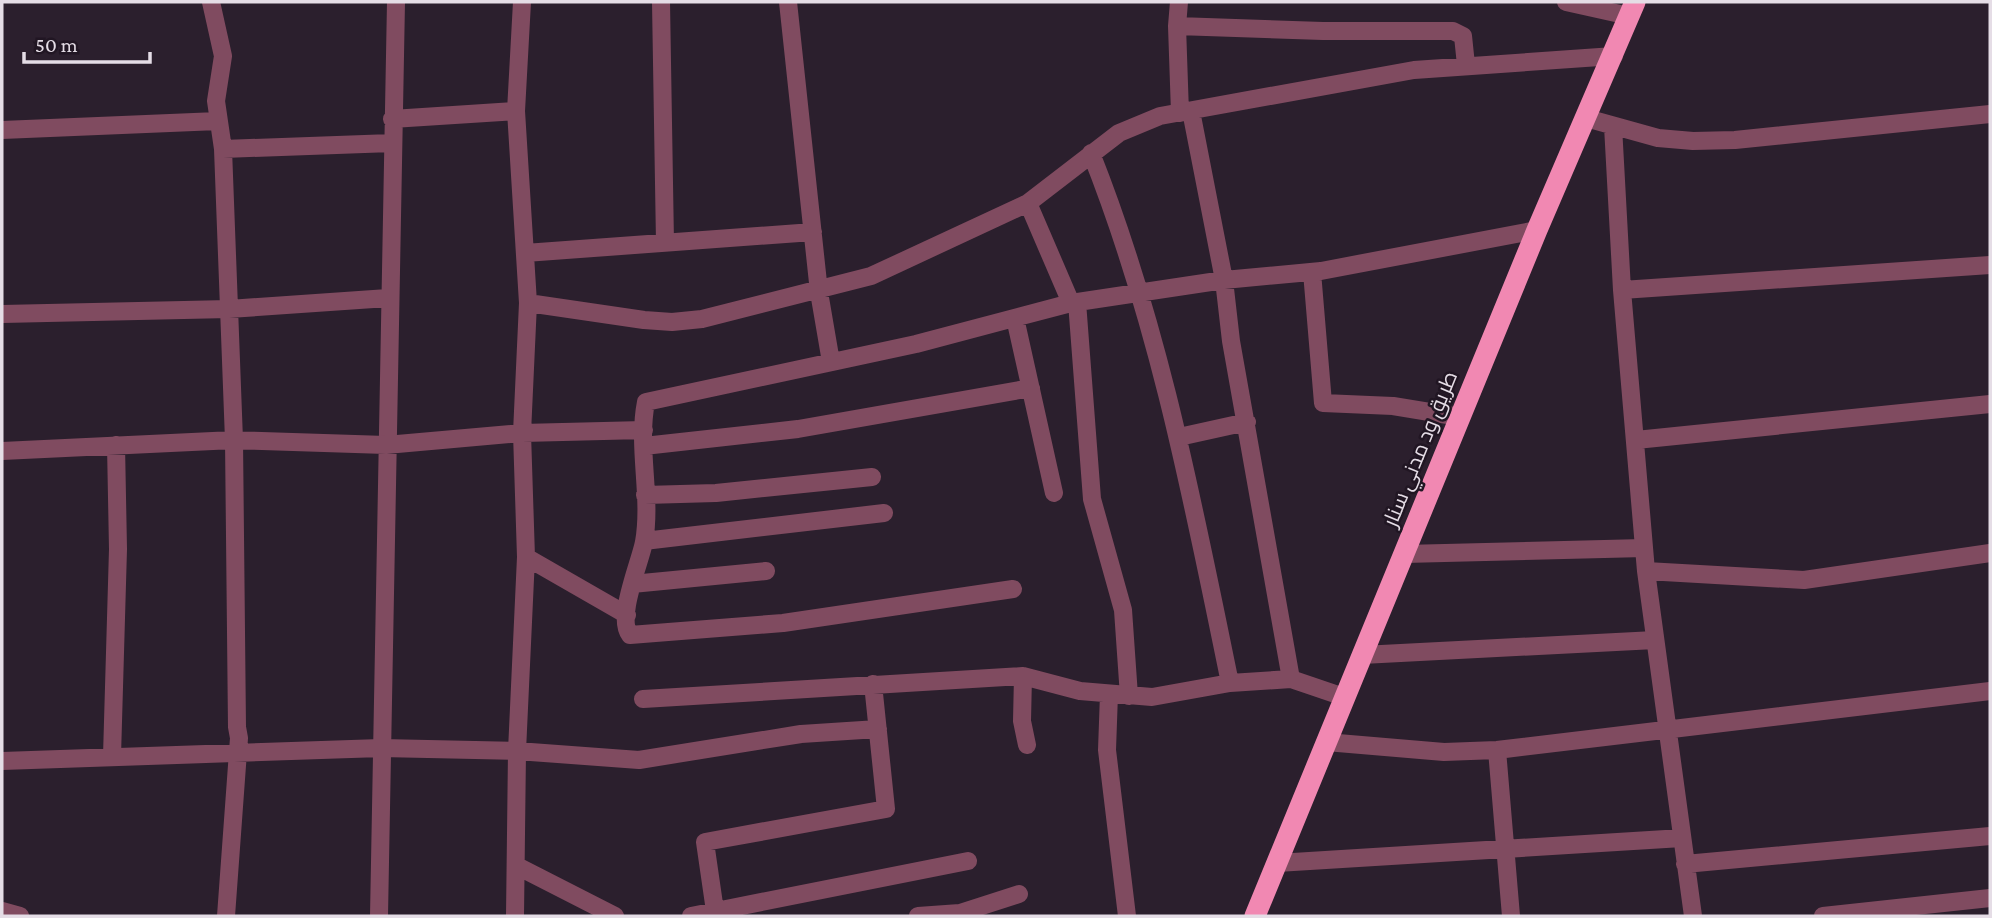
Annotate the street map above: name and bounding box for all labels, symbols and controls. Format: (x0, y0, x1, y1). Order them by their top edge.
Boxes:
scale bar (24, 21, 150, 65)
text: 50 m (35, 33, 78, 57)
street label: طريق ود مدني سنار (1377, 368, 1466, 533)

